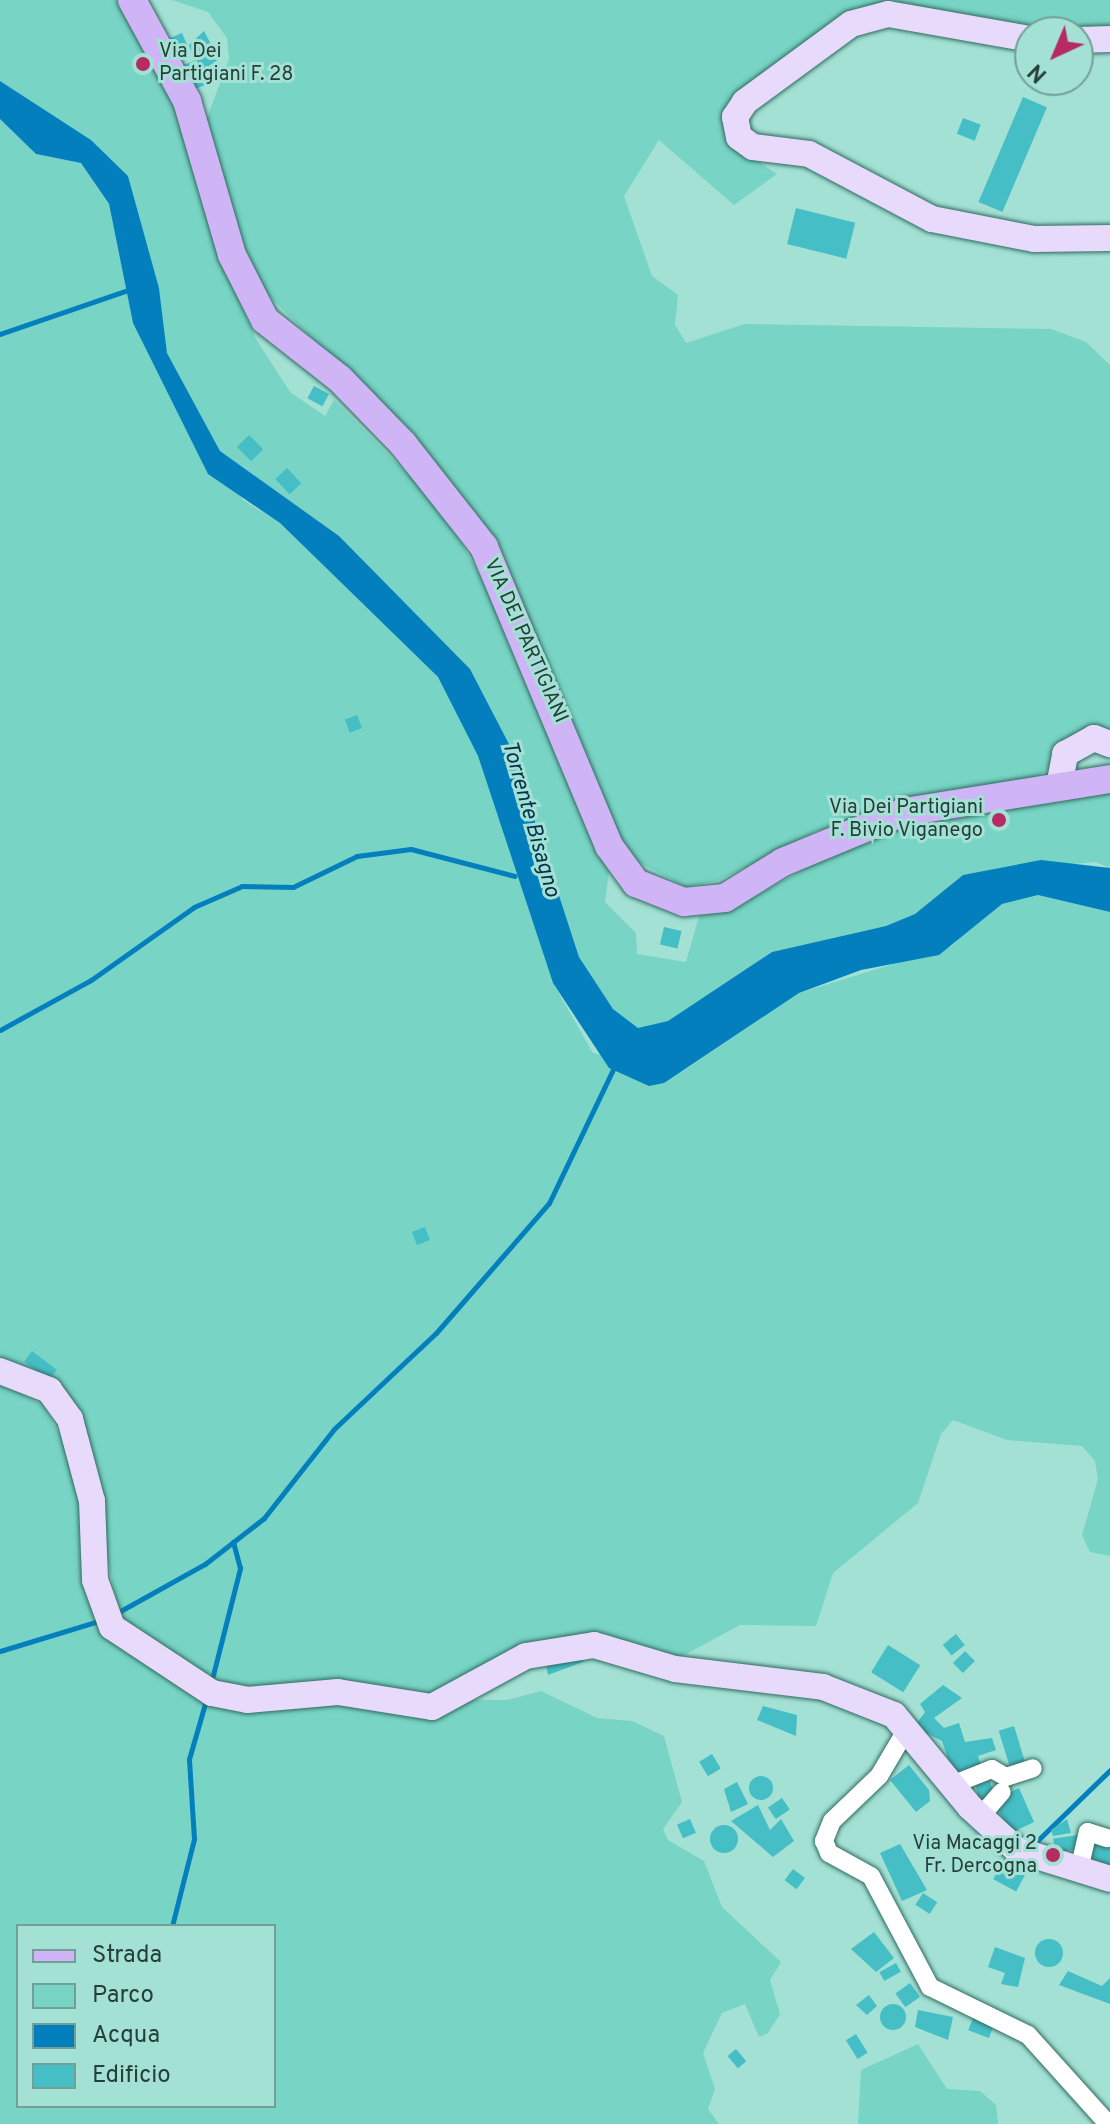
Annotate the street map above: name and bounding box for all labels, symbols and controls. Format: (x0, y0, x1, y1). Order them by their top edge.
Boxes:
north arrow (1014, 16, 1094, 96)
place label: Via Dei Partigiani F. 28 (159, 40, 294, 87)
marker: Via Dei Partigiani F. 28 (134, 55, 152, 73)
text: N (1023, 57, 1053, 87)
street label: VIA DEI PARTIGIANI (478, 555, 572, 727)
water label: Torrente Bisagno (495, 738, 565, 900)
place label: Via Dei Partigiani F. Bivio Viganego (829, 796, 983, 843)
marker: Via Dei Partigiani F. Bivio Viganego (990, 811, 1008, 829)
place label: Via Macaggi 2 Fr. Dercogna (912, 1832, 1037, 1879)
marker: Via Macaggi 2 Fr. Dercogna (1044, 1846, 1062, 1864)
legend (16, 1924, 276, 2108)
text: Strada (92, 1941, 162, 1971)
text: Parco (92, 1981, 154, 2011)
text: Acqua (92, 2021, 160, 2051)
text: Edificio (92, 2061, 171, 2091)

